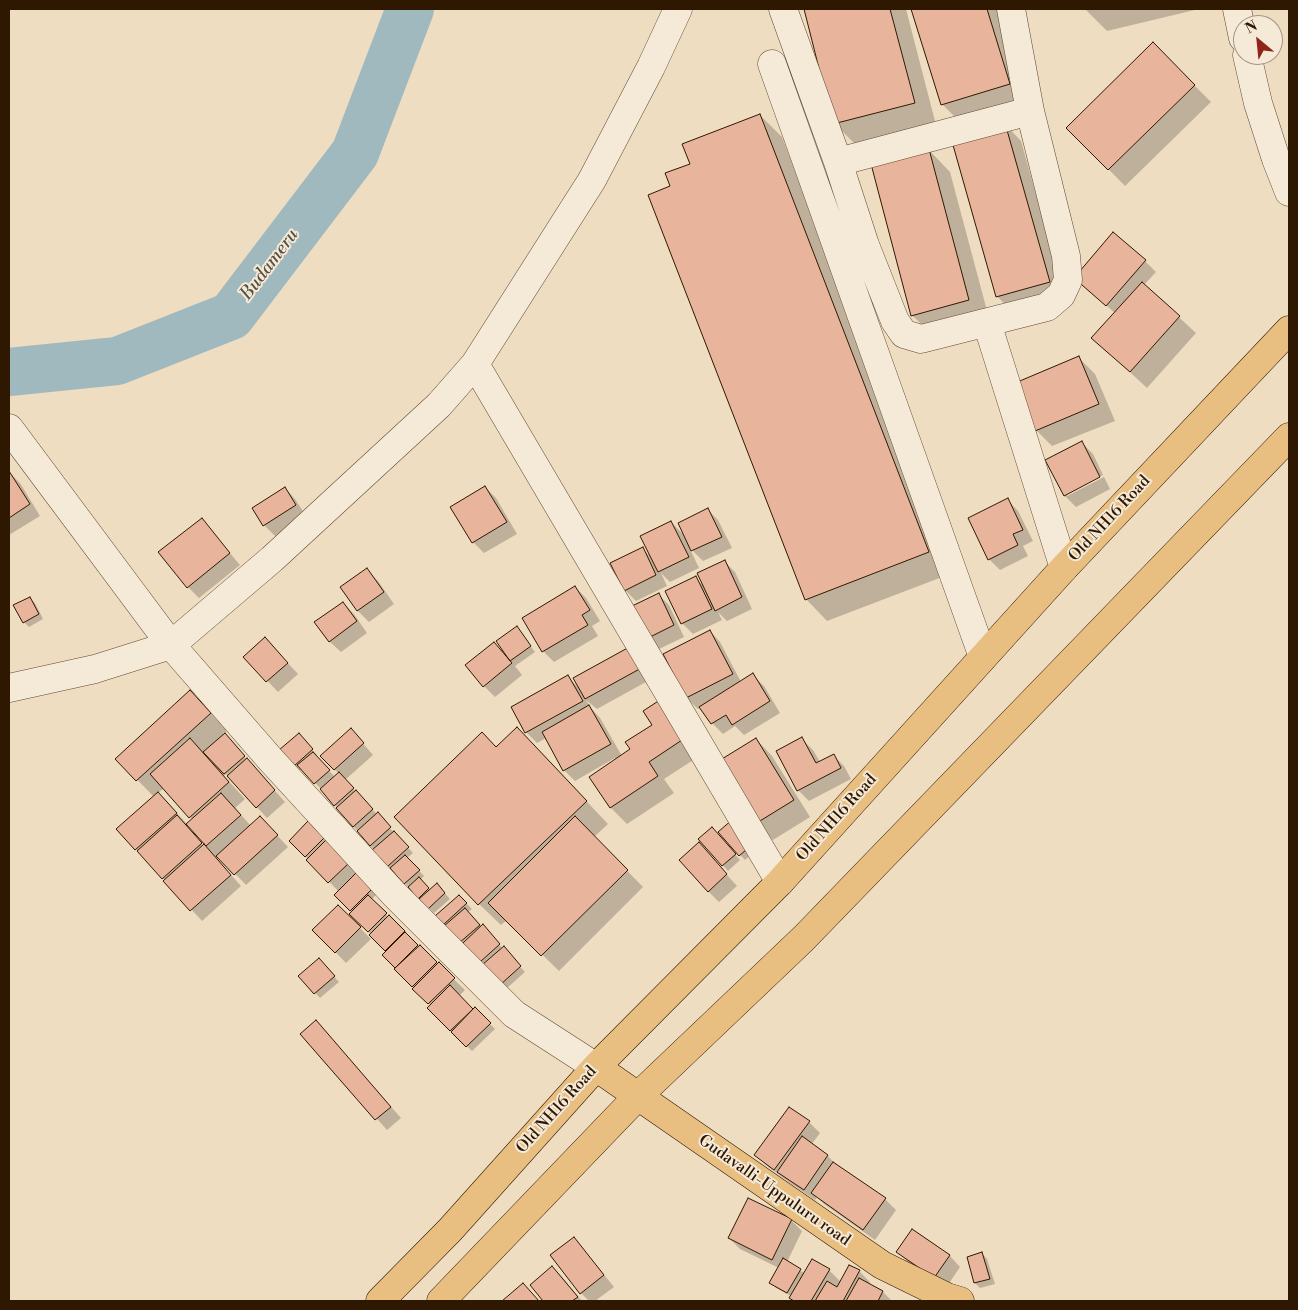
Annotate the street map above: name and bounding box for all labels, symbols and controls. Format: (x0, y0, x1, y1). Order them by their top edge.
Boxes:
north arrow (1233, 15, 1283, 65)
text: N (1242, 17, 1261, 38)
water label: Budameru (236, 225, 304, 305)
street label: Old NH16 Road (1065, 472, 1155, 566)
street label: Old NH16 Road (793, 770, 881, 866)
street label: Old NH16 Road (513, 1062, 601, 1158)
street label: Gudavalli-Uppuluru road (694, 1131, 854, 1251)

